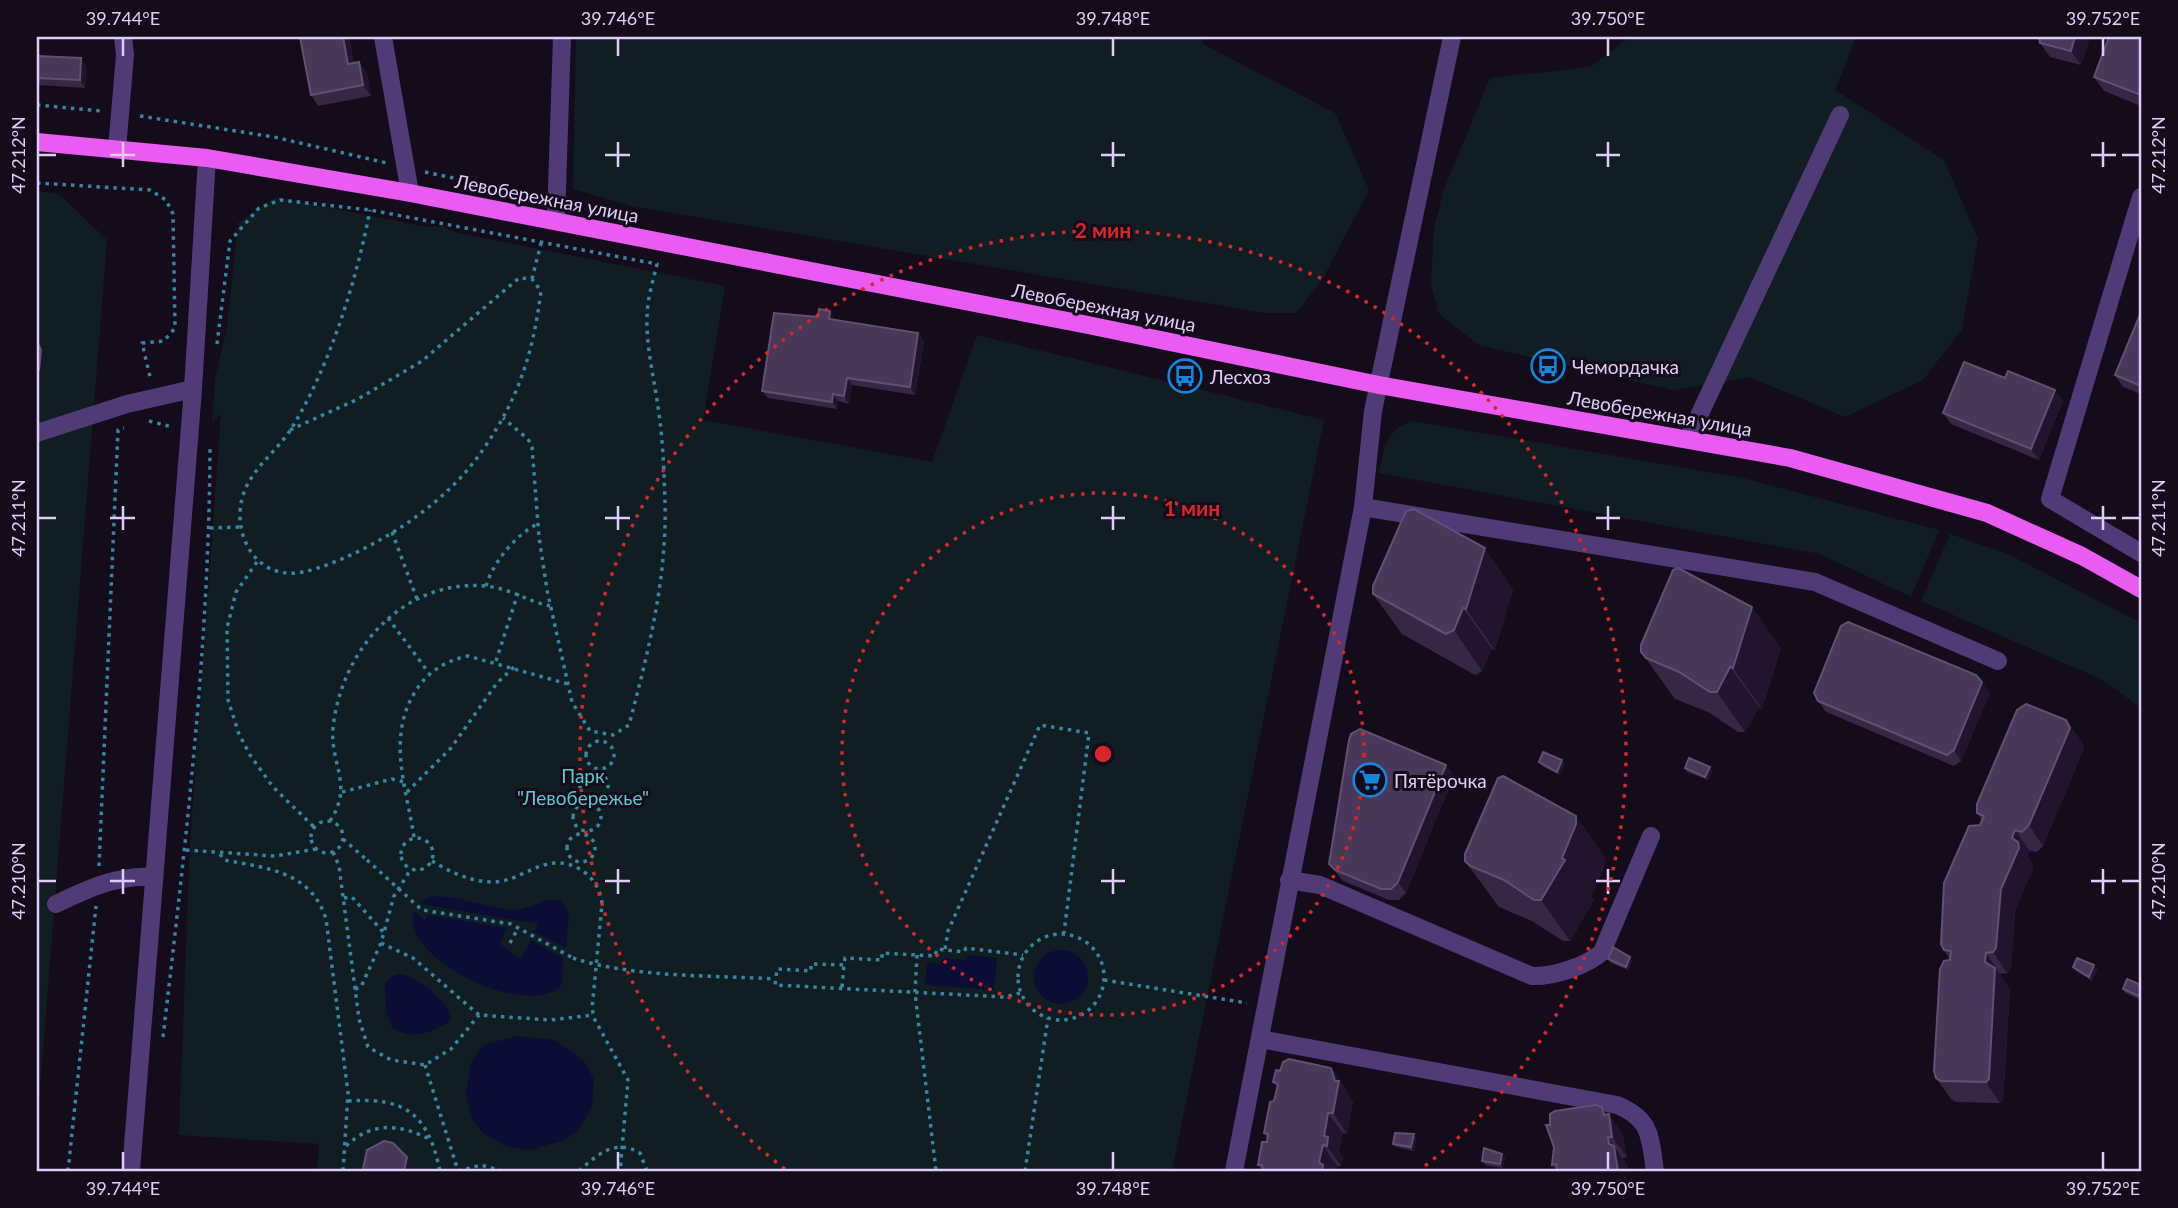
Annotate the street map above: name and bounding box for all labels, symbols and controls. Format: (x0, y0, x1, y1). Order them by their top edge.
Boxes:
text: 39.744°E (86, 7, 160, 29)
text: 39.746°E (581, 7, 655, 29)
text: 39.748°E (1076, 7, 1150, 29)
text: 39.750°E (1571, 7, 1645, 29)
text: 39.752°E (2066, 7, 2140, 29)
text: 47.212°N (7, 116, 29, 194)
text: 47.212°N (2147, 116, 2169, 194)
street label: Левобережная улица (452, 169, 641, 227)
text: 2 мин (1075, 217, 1131, 242)
street label: Левобережная улица (1009, 278, 1198, 336)
bus stop icon: Чемордачка (1529, 347, 1567, 385)
place label: Чемордачка (1572, 355, 1679, 378)
bus stop icon: Лесхоз (1166, 357, 1204, 395)
place label: Лесхоз (1209, 365, 1271, 388)
street label: Левобережная улица (1565, 385, 1754, 441)
text: 47.211°N (7, 479, 29, 557)
text: 47.211°N (2147, 479, 2169, 557)
text: 1 мин (1164, 495, 1220, 520)
centre of rings (1091, 742, 1115, 766)
supermarket icon: Пятёрочка (1351, 761, 1389, 799)
park label: Парк "Левобережье" (517, 764, 649, 809)
place label: Пятёрочка (1394, 769, 1487, 792)
text: 47.210°N (7, 842, 29, 920)
text: 47.210°N (2147, 842, 2169, 920)
text: 39.744°E (86, 1177, 160, 1199)
text: 39.746°E (581, 1177, 655, 1199)
text: 39.748°E (1076, 1177, 1150, 1199)
text: 39.750°E (1571, 1177, 1645, 1199)
text: 39.752°E (2066, 1177, 2140, 1199)

